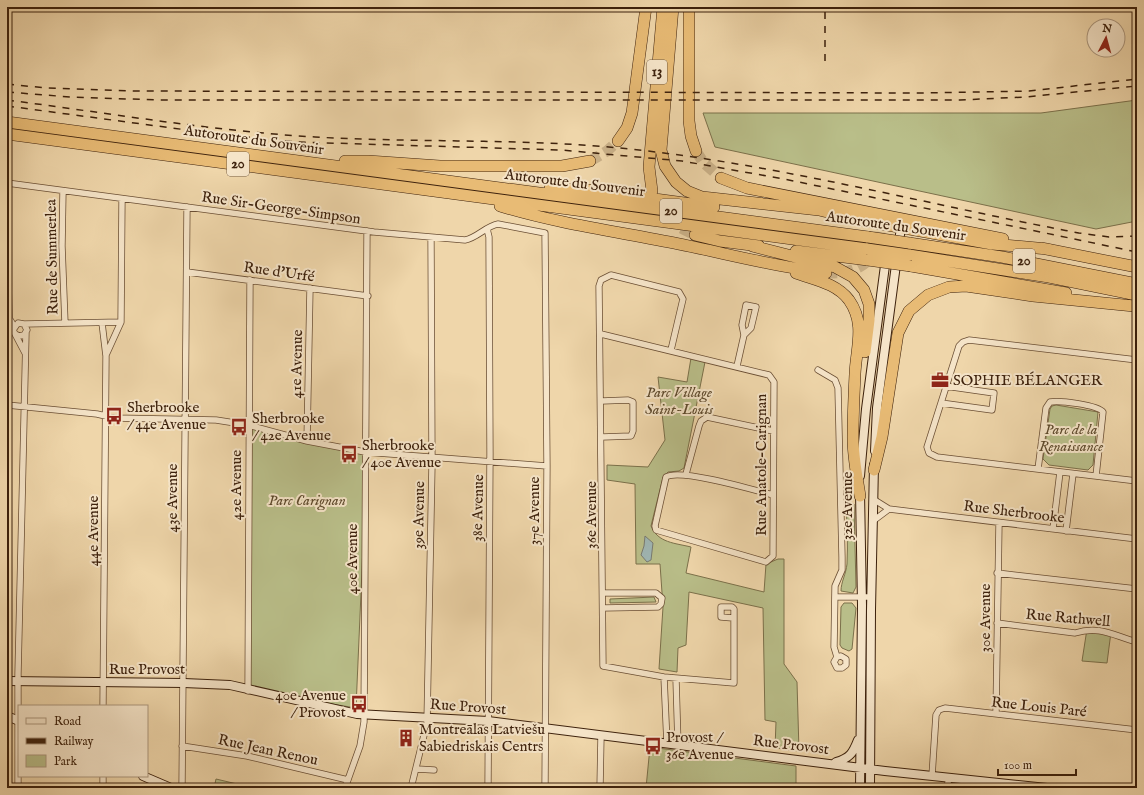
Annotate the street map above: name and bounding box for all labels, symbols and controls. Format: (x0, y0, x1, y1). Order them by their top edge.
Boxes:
north arrow (1086, 18, 1126, 58)
text: N (1100, 21, 1113, 37)
road number: 13 (647, 60, 667, 84)
street label: Autoroute du Souvenir (182, 121, 326, 159)
road number: 20 (227, 152, 249, 176)
street label: Autoroute du Souvenir (503, 165, 647, 201)
street label: Rue Sir-George-Simpson (200, 187, 362, 229)
street label: Rue de Summerlea (41, 198, 63, 315)
road number: 20 (660, 199, 682, 223)
street label: Autoroute du Souvenir (824, 207, 968, 245)
road number: 20 (1013, 249, 1035, 273)
street label: Rue d'Urfé (242, 258, 316, 286)
street label: 41e Avenue (287, 329, 307, 399)
office icon: SOPHIE BÉLANGER (930, 370, 950, 390)
place label: SOPHIE BÉLANGER (953, 371, 1103, 390)
park label: Parc Village Saint-Louis (645, 383, 714, 419)
street label: Rue Anatole-Carignan (752, 394, 771, 536)
place label: Sherbrooke / 44e Avenue (127, 398, 206, 434)
bus stop icon: Sherbrooke / 44e Avenue (104, 406, 124, 426)
place label: Sherbrooke / 42e Avenue (252, 409, 331, 445)
bus stop icon: Sherbrooke / 42e Avenue (229, 417, 249, 437)
park label: Parc de la Renaissance (1039, 420, 1103, 456)
place label: Sherbrooke / 40e Avenue (362, 436, 441, 472)
bus stop icon: Sherbrooke / 40e Avenue (339, 444, 359, 464)
street label: 42e Avenue (227, 450, 246, 520)
street label: 43e Avenue (163, 463, 182, 532)
street label: 32e Avenue (838, 472, 857, 540)
street label: 38e Avenue (468, 474, 488, 542)
street label: 37e Avenue (525, 477, 544, 545)
street label: 39e Avenue (409, 481, 429, 549)
street label: 36e Avenue (582, 481, 601, 549)
park label: Parc Carignan (268, 491, 346, 511)
street label: 44e Avenue (84, 496, 103, 566)
street label: Rue Sherbrooke (962, 496, 1066, 528)
street label: 40e Avenue (343, 524, 362, 594)
street label: 30e Avenue (976, 583, 995, 652)
street label: Rue Rathwell (1025, 605, 1112, 631)
street label: Rue Provost (109, 660, 185, 679)
place label: 40e Avenue / Provost (275, 686, 346, 722)
street label: Rue Louis Paré (990, 693, 1088, 721)
bus stop icon: 40e Avenue / Provost (349, 694, 369, 714)
street label: Rue Provost (429, 695, 507, 719)
legend (18, 705, 148, 777)
text: Road (54, 714, 82, 729)
place label: Montreālas Latviešu Sabiedriskais Centrs (419, 720, 545, 756)
building icon: Montreālas Latviešu Sabiedriskais Centrs (396, 728, 416, 748)
place label: Provost / 36e Avenue (666, 728, 734, 764)
street label: Rue Jean Renou (216, 730, 320, 770)
street label: Rue Provost (752, 731, 830, 759)
text: Railway (54, 734, 93, 749)
bus stop icon: Provost / 36e Avenue (643, 736, 663, 756)
scale bar (998, 751, 1076, 777)
text: Park (54, 754, 77, 769)
text: 100 m (1004, 758, 1032, 773)

